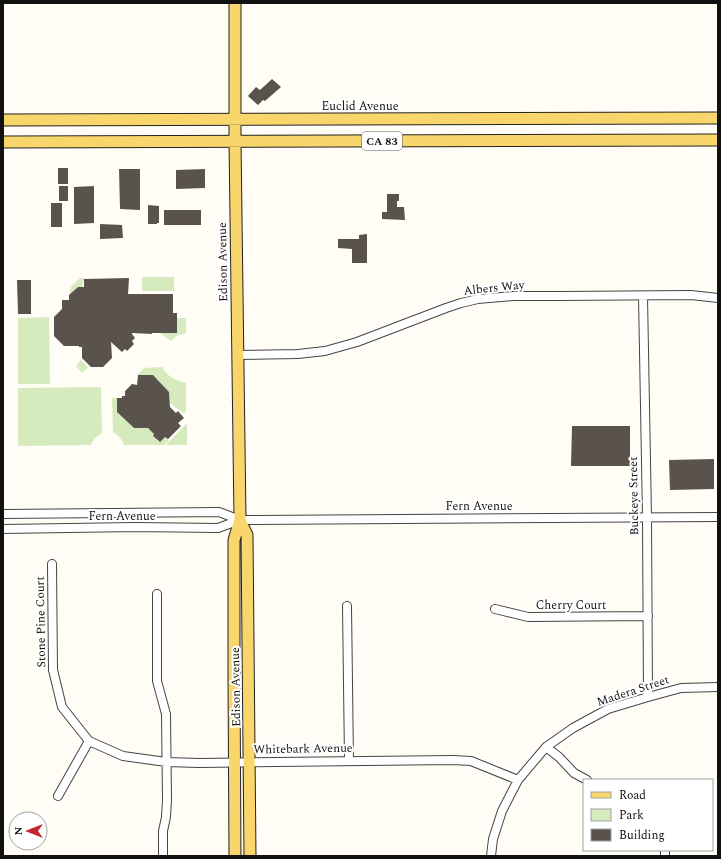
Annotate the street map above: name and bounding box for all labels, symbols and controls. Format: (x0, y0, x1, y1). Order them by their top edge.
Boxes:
street label: Euclid Avenue (322, 97, 399, 116)
road number: CA 83 (362, 132, 402, 150)
street label: Edison Avenue (213, 222, 233, 302)
street label: Albers Way (463, 275, 527, 301)
street label: Buckeye Street (624, 456, 644, 536)
street label: Fern Avenue (445, 497, 513, 516)
street label: Fern Avenue (88, 507, 156, 526)
street label: Stone Pine Court (31, 576, 51, 668)
street label: Cherry Court (536, 596, 606, 615)
street label: Edison Avenue (226, 647, 246, 727)
street label: Madera Street (594, 670, 672, 712)
street label: Whitebark Avenue (253, 739, 353, 759)
legend (583, 779, 713, 851)
text: Road (619, 786, 646, 805)
text: Park (619, 806, 644, 825)
north arrow (8, 811, 48, 851)
text: N (10, 826, 27, 835)
text: Building (619, 826, 665, 845)

